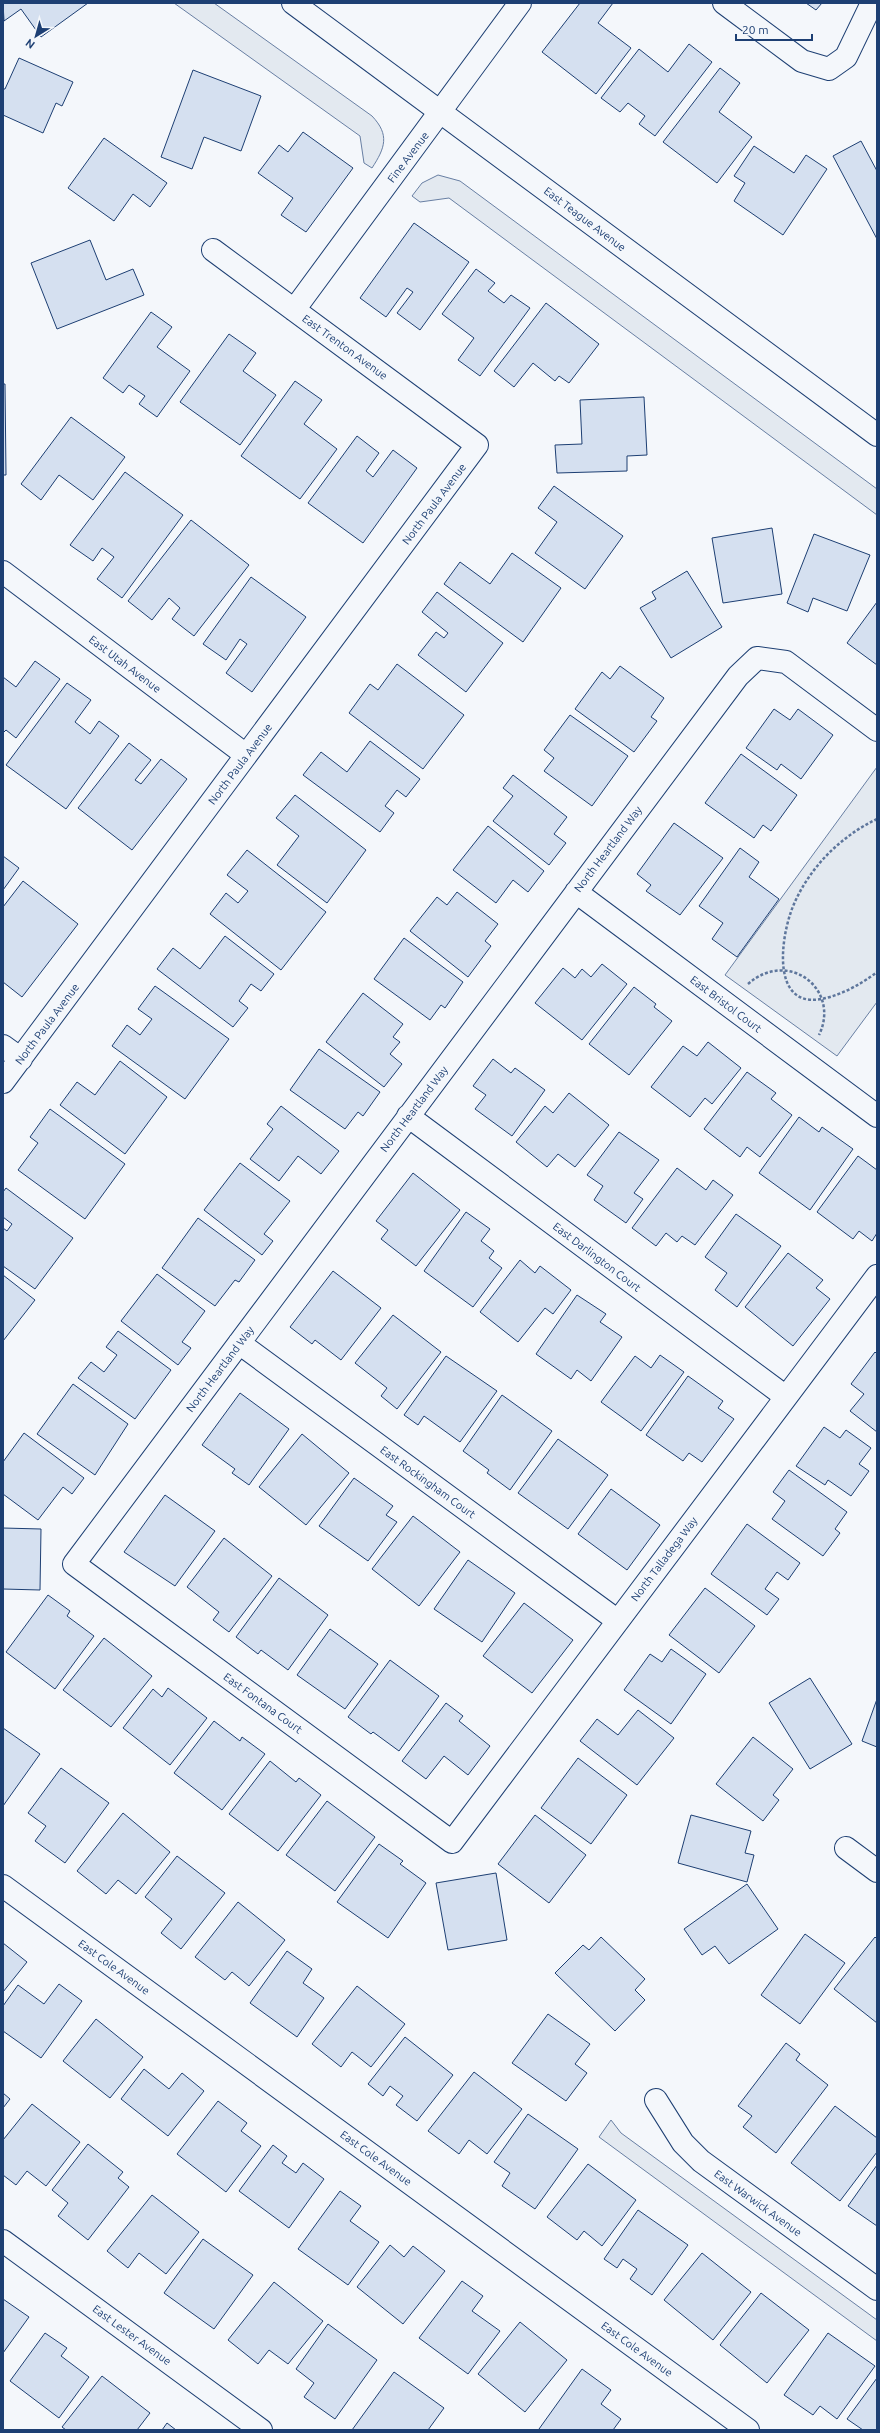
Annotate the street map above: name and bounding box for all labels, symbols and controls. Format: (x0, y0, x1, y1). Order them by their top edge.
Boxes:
north arrow (16, 16, 56, 56)
scale bar (736, 16, 812, 42)
text: 20 m (742, 23, 769, 36)
text: N (23, 37, 37, 51)
street label: Fine Avenue (385, 129, 431, 185)
street label: East Teague Avenue (542, 184, 628, 254)
street label: East Trenton Avenue (300, 312, 390, 382)
street label: North Paula Avenue (400, 461, 468, 547)
street label: East Utah Avenue (87, 633, 163, 695)
street label: North Paula Avenue (206, 721, 274, 807)
street label: North Heartland Way (572, 803, 645, 894)
street label: East Bristol Court (688, 973, 765, 1035)
street label: North Paula Avenue (13, 981, 81, 1067)
street label: North Heartland Way (378, 1063, 451, 1154)
street label: East Darlington Court (551, 1220, 644, 1294)
street label: North Heartland Way (184, 1323, 257, 1414)
street label: East Rockingham Court (378, 1443, 478, 1521)
street label: North Talladega Way (628, 1514, 700, 1603)
street label: East Fontana Court (221, 1670, 305, 1736)
street label: East Cole Avenue (76, 1937, 152, 1997)
street label: East Cole Avenue (338, 2128, 414, 2188)
street label: East Warwick Avenue (712, 2167, 804, 2239)
street label: East Lester Avenue (90, 2303, 174, 2367)
street label: East Cole Avenue (599, 2319, 675, 2379)

